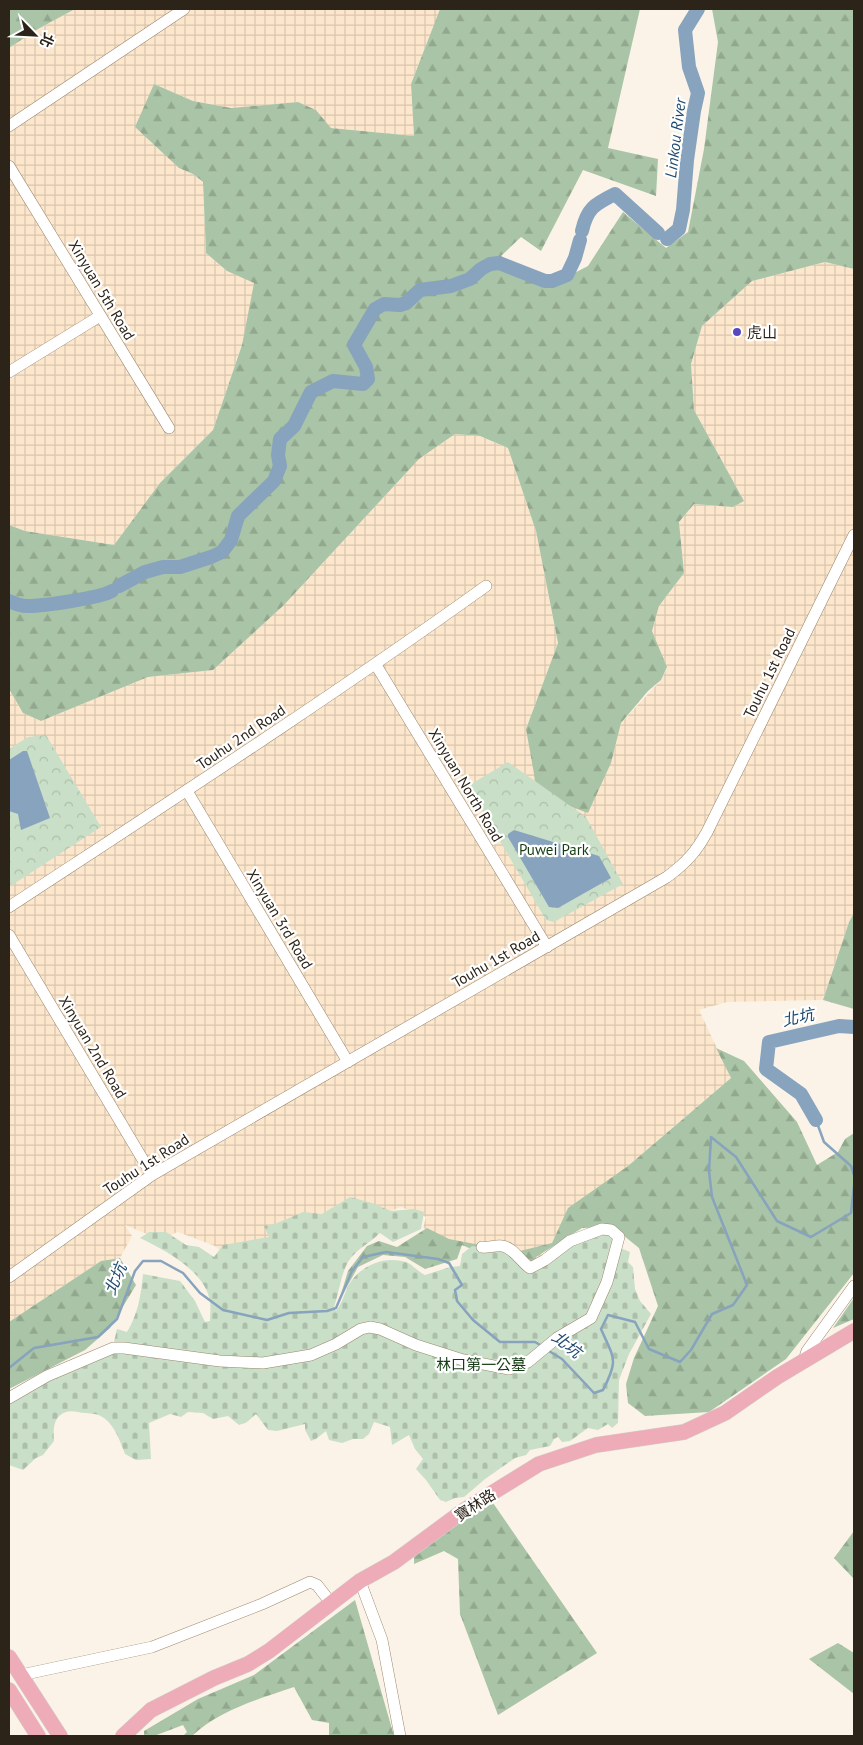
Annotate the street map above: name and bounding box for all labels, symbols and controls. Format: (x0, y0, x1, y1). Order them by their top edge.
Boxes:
north arrow (10, 10, 60, 60)
text: 北 (36, 30, 58, 50)
water label: Linkou River (660, 95, 690, 179)
street label: Xinyuan 5th Road (65, 236, 139, 344)
place label: 虎山 (747, 323, 777, 342)
marker: 虎山 (731, 326, 743, 338)
street label: Touhu 1st Road (739, 625, 799, 721)
street label: Touhu 2nd Road (193, 700, 289, 774)
street label: Xinyuan North Road (425, 725, 507, 845)
park label: Puwei Park (519, 840, 590, 859)
street label: Xinyuan 3rd Road (243, 866, 317, 972)
street label: Touhu 1st Road (449, 926, 543, 992)
street label: Xinyuan 2nd Road (55, 992, 131, 1102)
water label: 北坑 (780, 1003, 818, 1030)
street label: Touhu 1st Road (100, 1129, 192, 1199)
water label: 北坑 (100, 1259, 131, 1298)
water label: 北坑 (548, 1326, 587, 1363)
park label: 林口第一公墓 (436, 1355, 526, 1374)
street label: 寶林路 (451, 1485, 499, 1525)

